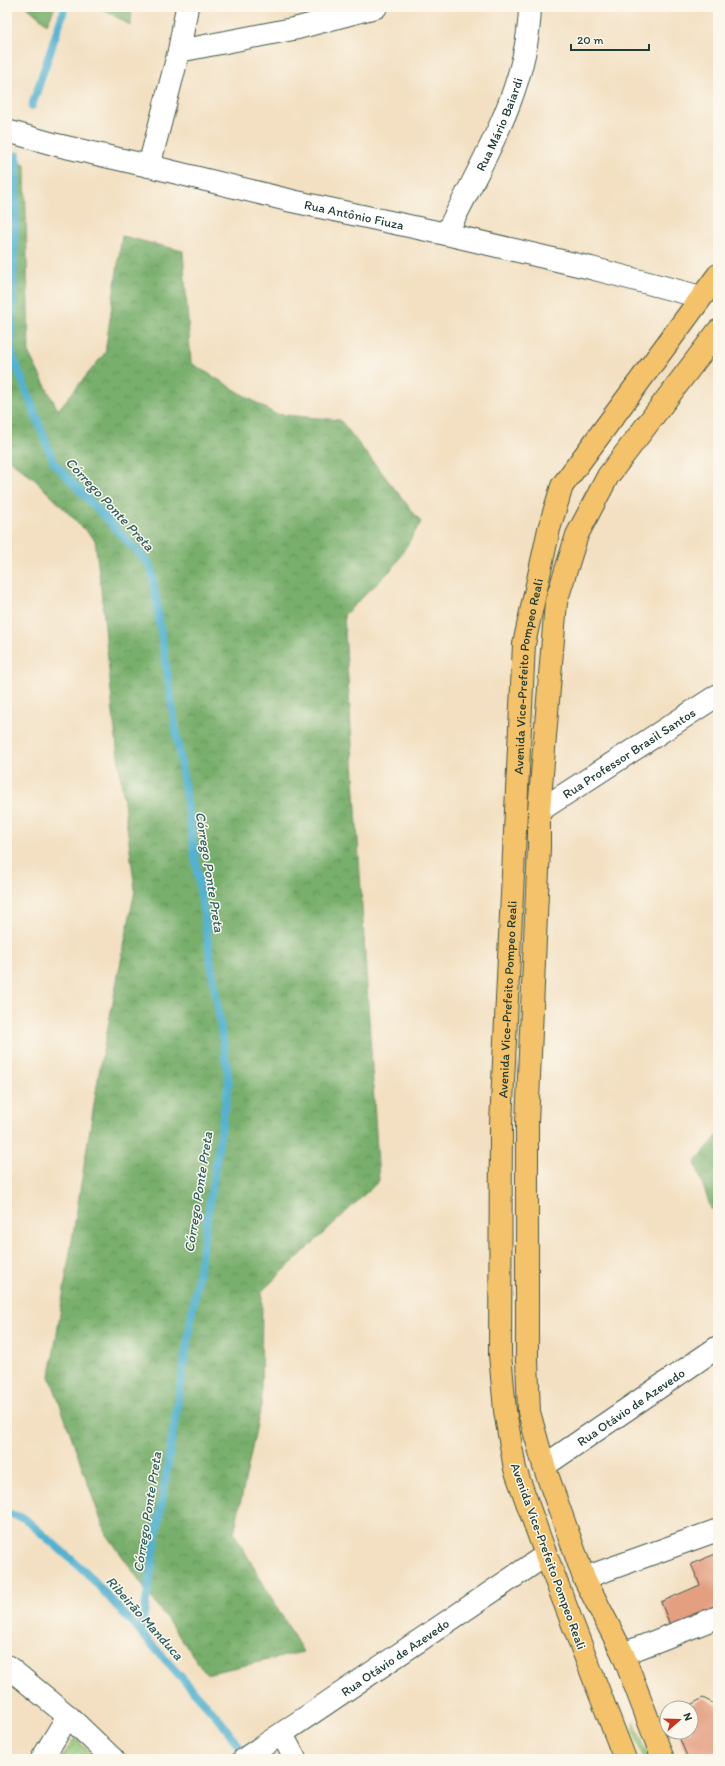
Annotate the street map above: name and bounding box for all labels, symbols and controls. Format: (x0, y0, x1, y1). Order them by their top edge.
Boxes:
scale bar (571, 26, 649, 52)
text: 20 m (577, 33, 604, 47)
street label: Rua Mário Baiardi (473, 76, 526, 174)
street label: Rua Antônio Fiuza (303, 197, 406, 233)
water label: Córrego Ponte Preta (62, 454, 158, 555)
street label: Avenida Vice-Prefeito Pompeo Reali (511, 577, 546, 775)
street label: Rua Professor Brasil Santos (560, 705, 698, 802)
water label: Córrego Ponte Preta (192, 811, 228, 934)
street label: Avenida Vice-Prefeito Pompeo Reali (495, 900, 520, 1098)
water label: Córrego Ponte Preta (181, 1130, 217, 1254)
street label: Rua Otávio de Azevedo (574, 1365, 688, 1449)
water label: Córrego Ponte Preta (130, 1450, 166, 1574)
street label: Avenida Vice-Prefeito Pompeo Reali (508, 1461, 589, 1651)
water label: Ribeirão Manduca (102, 1573, 187, 1664)
street label: Rua Otávio de Azevedo (338, 1615, 452, 1699)
north arrow (659, 1700, 699, 1740)
text: N (681, 1711, 695, 1722)

